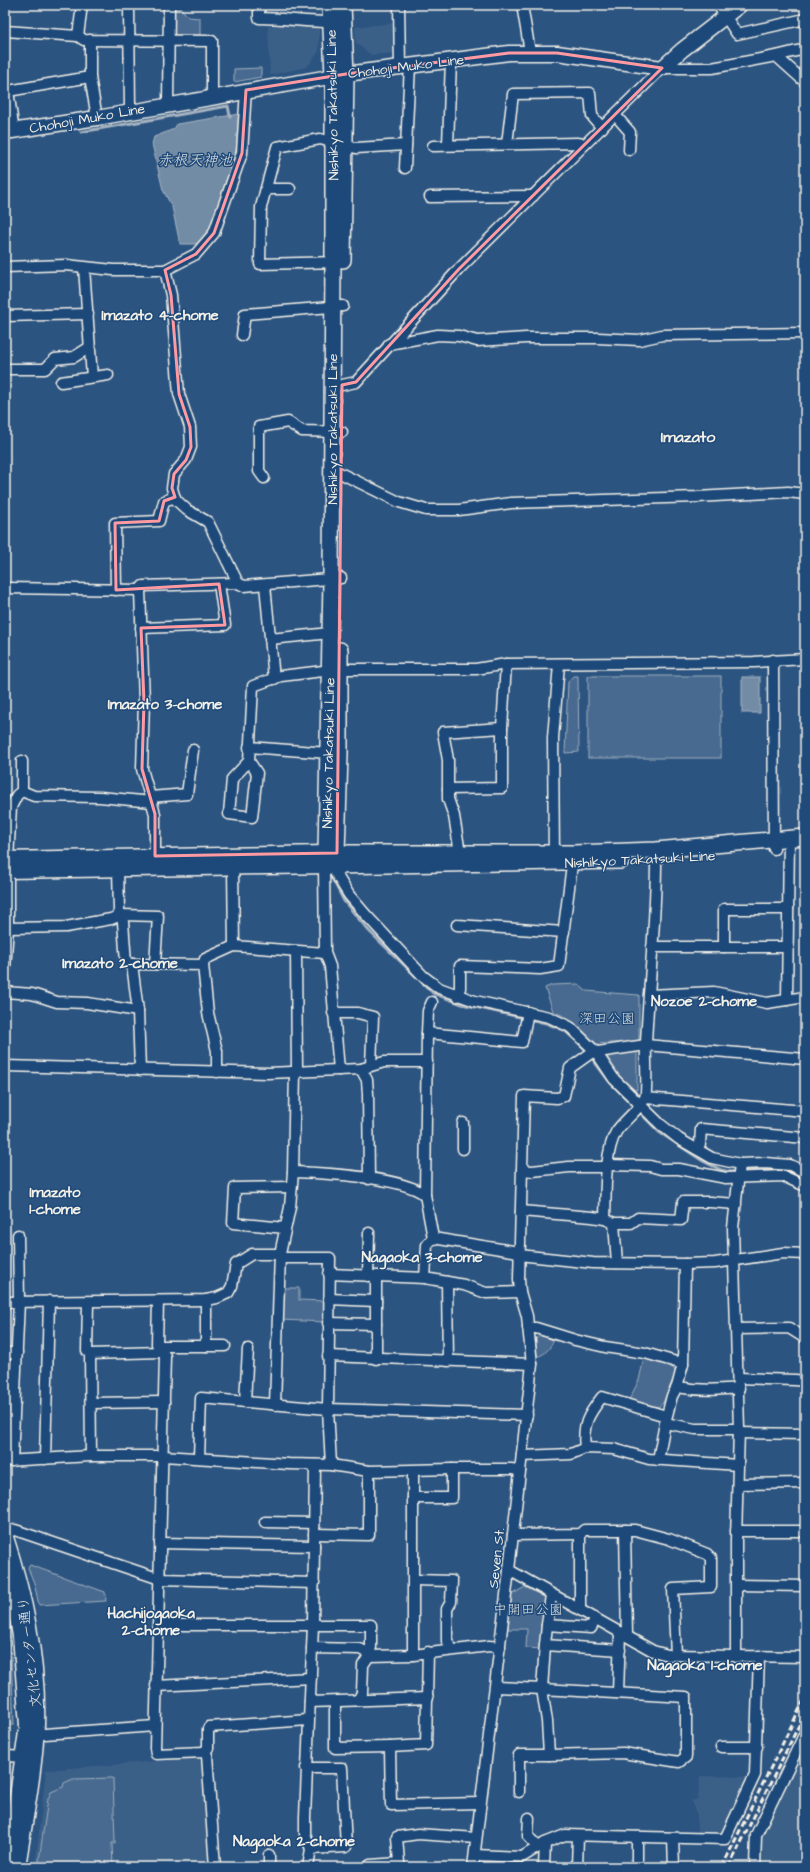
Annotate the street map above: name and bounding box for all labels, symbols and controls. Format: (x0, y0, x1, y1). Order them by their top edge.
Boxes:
street label: Nishikyo Takatsuki Line (322, 29, 344, 181)
street label: Chohoji Muko Line (347, 50, 466, 84)
street label: Chohoji Muko Line (28, 99, 147, 139)
water label: 赤根天神池 (157, 150, 233, 171)
district label: Imazato 4-chome (101, 305, 219, 326)
street label: Nishikyo Takatsuki Line (323, 353, 343, 504)
district label: Imazato (661, 426, 716, 448)
street label: Nishikyo Takatsuki Line (318, 677, 340, 829)
district label: Imazato 3-chome (108, 694, 222, 715)
street label: Nishikyo Takatsuki Line (564, 846, 716, 874)
district label: Imazato 2-chome (62, 953, 178, 974)
district label: Nozoe 2-chome (651, 991, 757, 1012)
park label: 深田公園 (579, 1009, 635, 1029)
district label: Imazato 1-chome (29, 1182, 81, 1220)
district label: Nagaoka 3-chome (361, 1247, 483, 1270)
street label: Seven St. (484, 1527, 510, 1589)
street label: 文化センター通り (13, 1595, 47, 1708)
park label: 中開田公園 (493, 1600, 563, 1620)
district label: Hachijogaoka 2-chome (107, 1603, 195, 1641)
district label: Nagaoka 1-chome (647, 1655, 763, 1678)
district label: Nagaoka 2-chome (233, 1831, 355, 1854)

